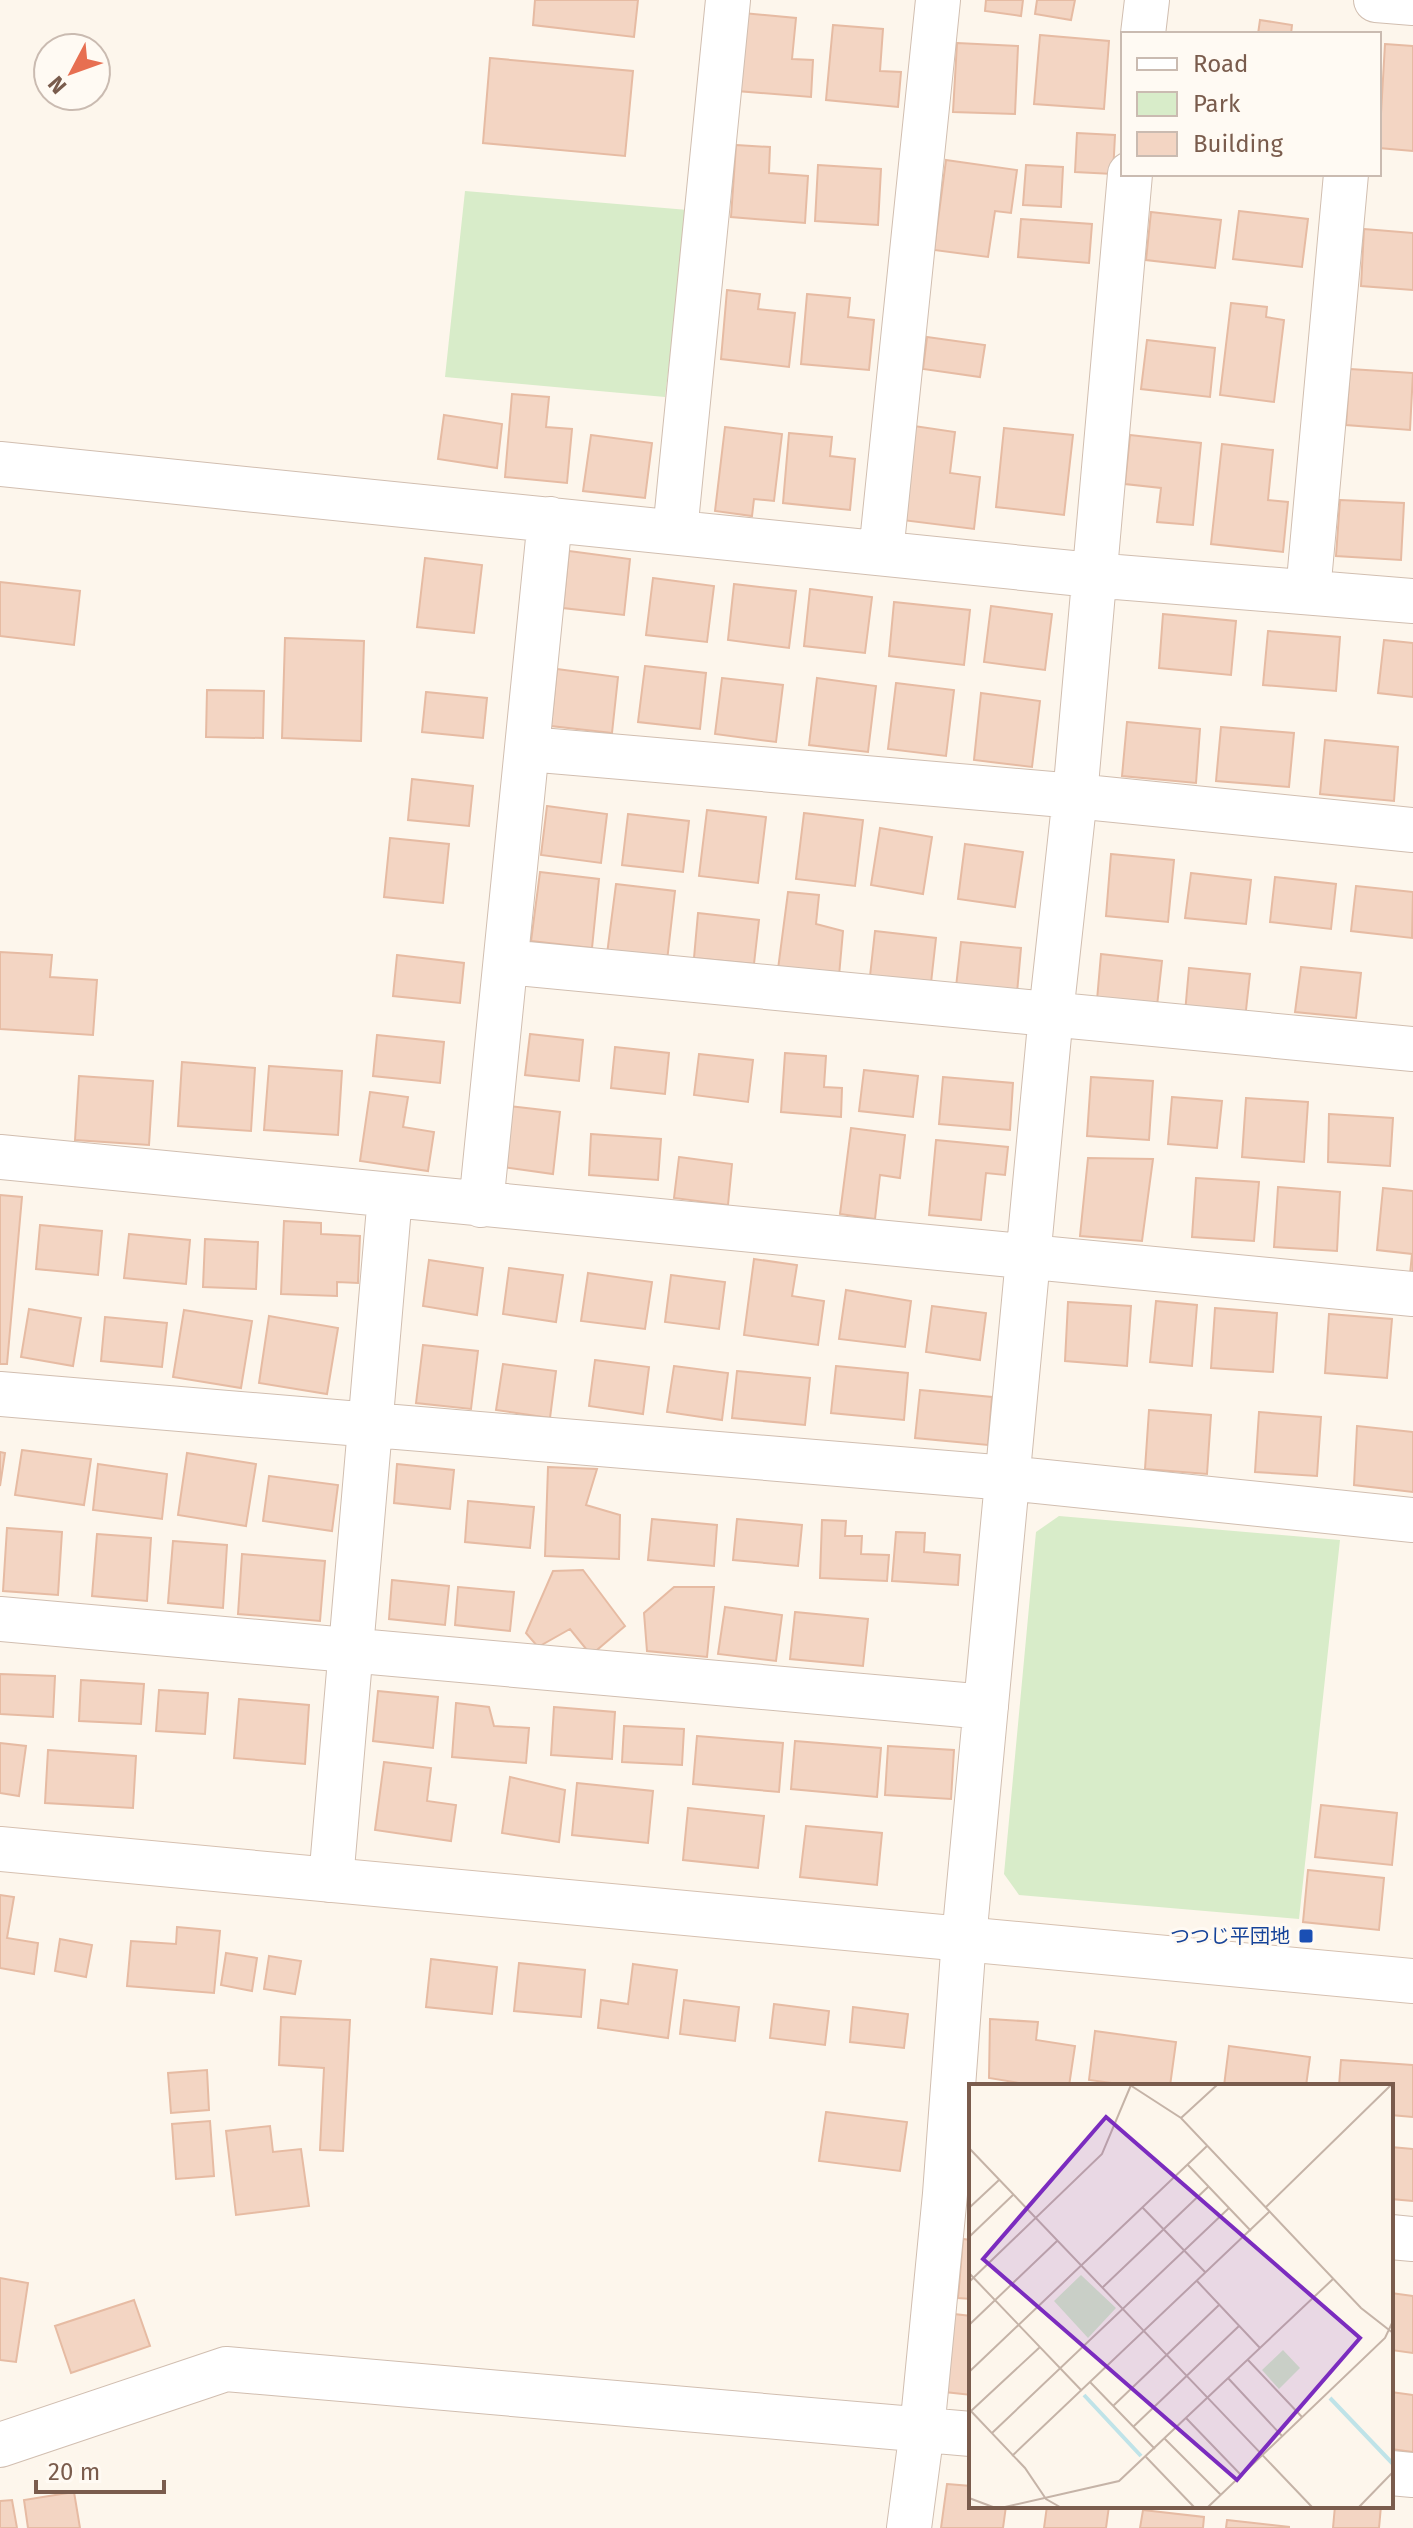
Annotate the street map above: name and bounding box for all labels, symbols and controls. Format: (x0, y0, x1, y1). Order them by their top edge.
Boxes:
north arrow (32, 32, 112, 112)
legend (1121, 32, 1381, 176)
text: Road (1193, 50, 1248, 78)
text: N (42, 70, 72, 99)
text: Park (1193, 90, 1241, 118)
text: Building (1193, 130, 1283, 158)
place label: つつじ平団地 (1170, 1924, 1290, 1948)
marker: つつじ平団地 (1297, 1927, 1315, 1945)
inset map (969, 2084, 1393, 2508)
scale bar (36, 2444, 164, 2494)
text: 20 m (48, 2458, 100, 2486)

